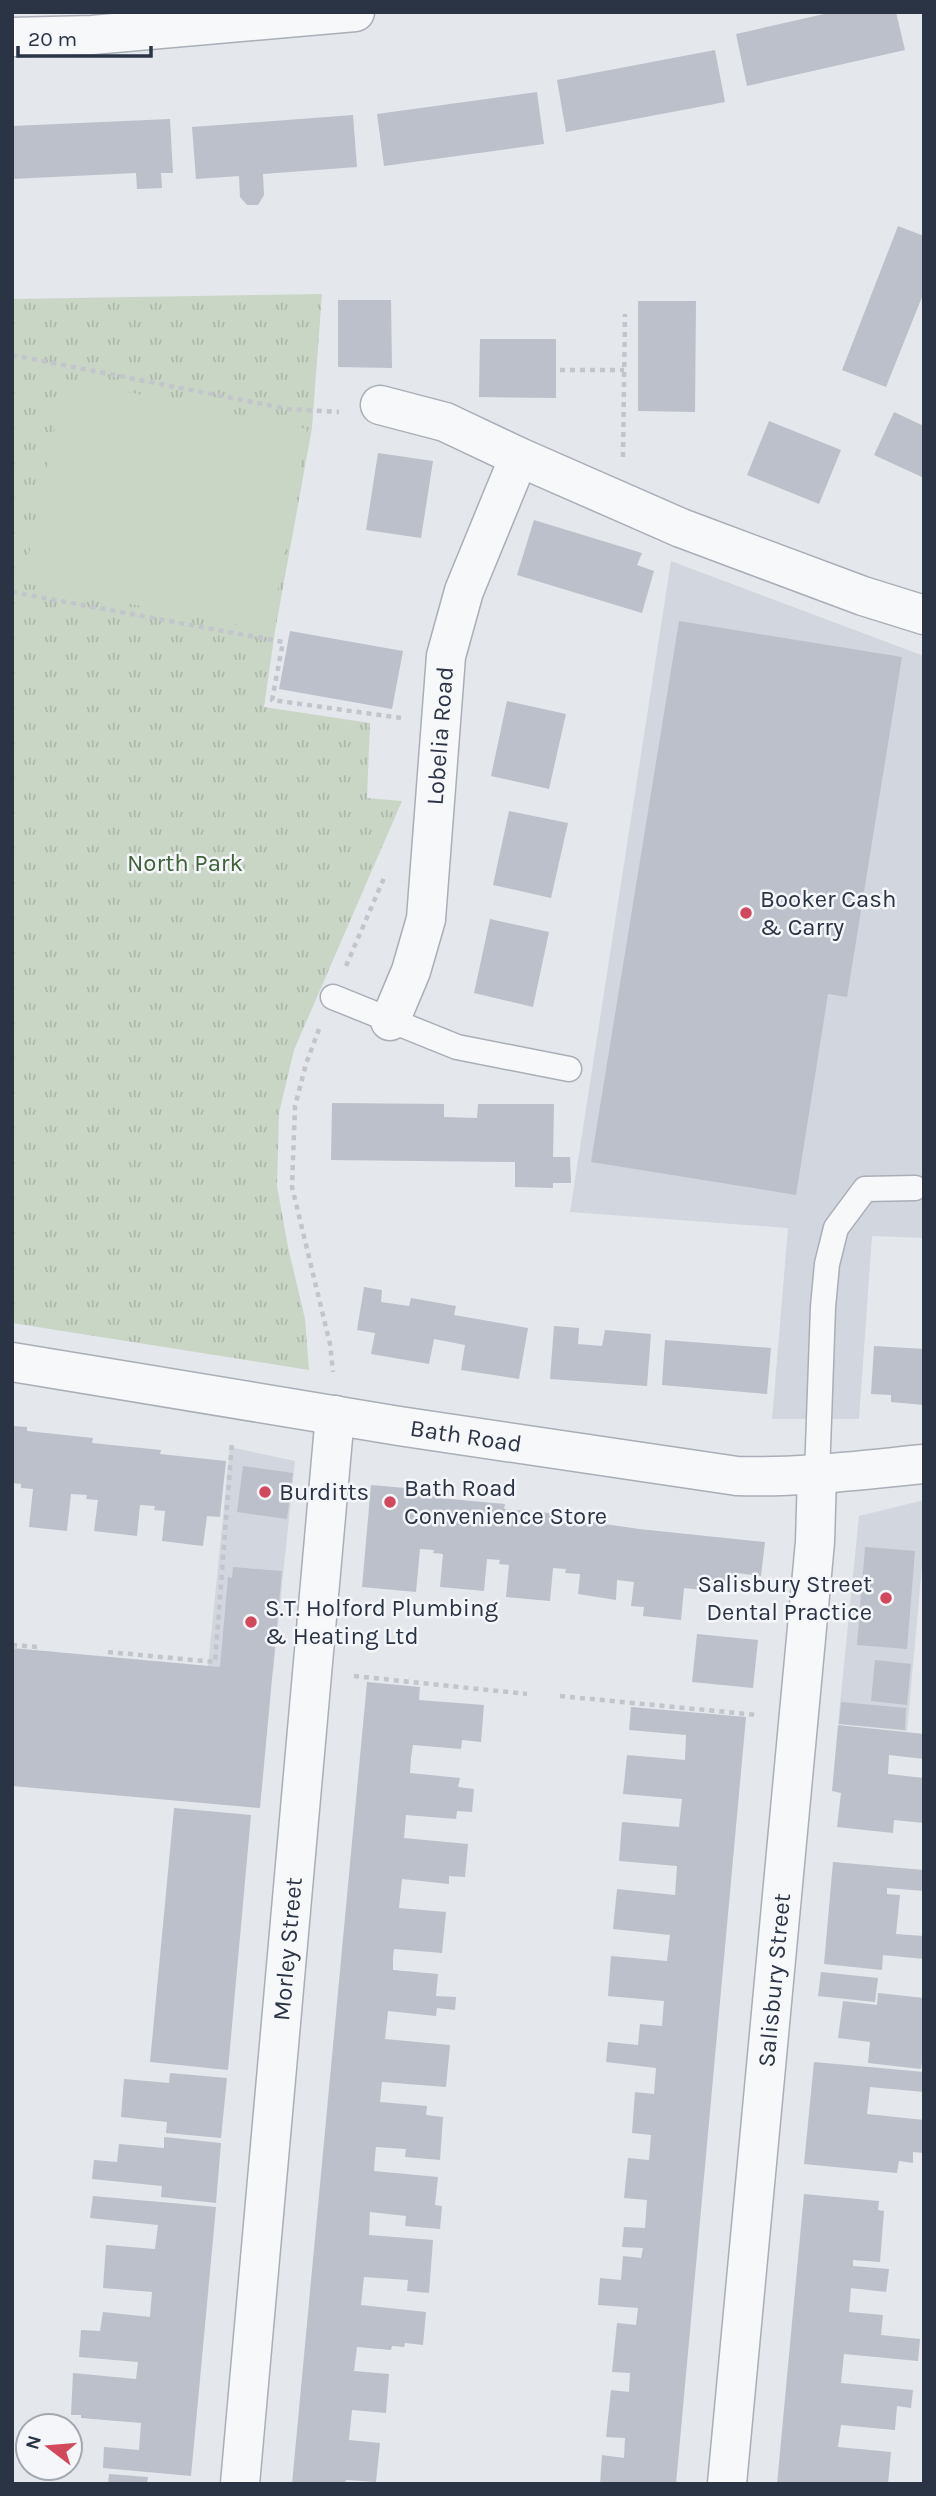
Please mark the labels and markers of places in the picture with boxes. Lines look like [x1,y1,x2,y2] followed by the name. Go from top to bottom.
[760,885,896,941] place label: Booker Cash & Carry
[738,905,754,921] marker: Booker Cash & Carry
[404,1474,607,1530] place label: Bath Road Convenience Store
[279,1478,369,1506] place label: Burditts
[257,1484,273,1500] marker: Burditts
[382,1494,398,1510] marker: Bath Road Convenience Store
[698,1570,872,1626] place label: Salisbury Street Dental Practice
[878,1590,894,1606] marker: Salisbury Street Dental Practice
[265,1594,498,1650] place label: S.T. Holford Plumbing & Heating Ltd
[243,1614,259,1630] marker: S.T. Holford Plumbing & Heating Ltd

